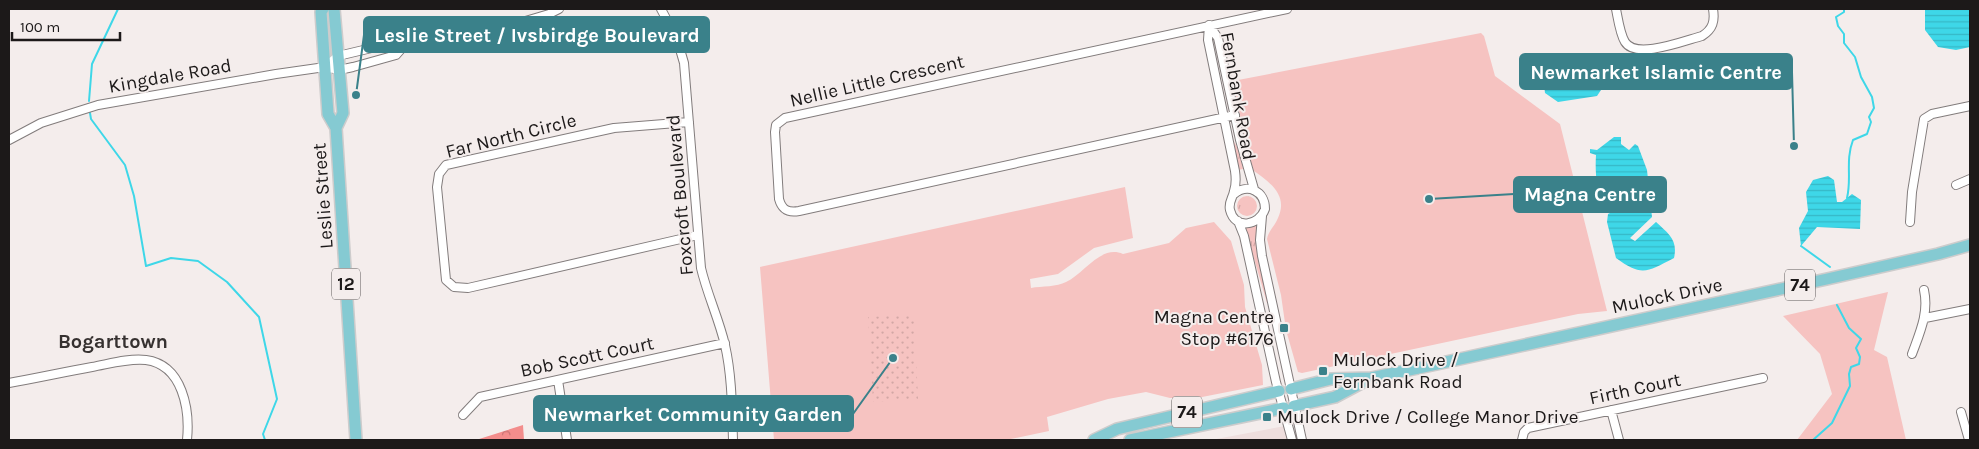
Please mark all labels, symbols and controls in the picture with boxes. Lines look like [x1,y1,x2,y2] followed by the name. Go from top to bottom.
[12,10,120,42] scale bar
[364,17,709,52] callout: Leslie Street / Ivsbirdge Boulevard
[20,18,60,36] text: 100 m
[374,24,700,47] text: Leslie Street / Ivsbirdge Boulevard
[1216,30,1260,162] street label: Fernbank Road
[788,50,966,112] street label: Nellie Little Crescent
[107,54,233,98] street label: Kingdale Road
[1520,54,1792,89] callout: Newmarket Islamic Centre
[1530,61,1782,84] text: Newmarket Islamic Centre
[443,109,579,163] street label: Far North Circle
[662,114,698,276] street label: Foxcroft Boulevard
[308,142,338,250] street label: Leslie Street
[1514,177,1666,212] callout: Magna Centre
[1524,183,1656,206] text: Magna Centre
[332,268,360,300] road number: 12
[1785,270,1815,300] road number: 74
[1610,274,1724,318] street label: Mulock Drive
[1154,306,1274,350] place label: Magna Centre Stop #6176
[1278,322,1290,334] marker: Magna Centre Stop #6176
[58,330,168,353] district label: Bogarttown
[518,332,656,382] street label: Bob Scott Court
[1333,349,1463,393] place label: Mulock Drive / Fernbank Road
[1317,365,1329,377] marker: Mulock Drive / Fernbank Road
[1587,369,1683,409] street label: Firth Court
[534,396,853,431] callout: Newmarket Community Garden
[1172,397,1202,428] road number: 74
[544,403,842,426] text: Newmarket Community Garden
[1277,406,1579,428] place label: Mulock Drive / College Manor Drive
[1261,411,1273,423] marker: Mulock Drive / College Manor Drive

